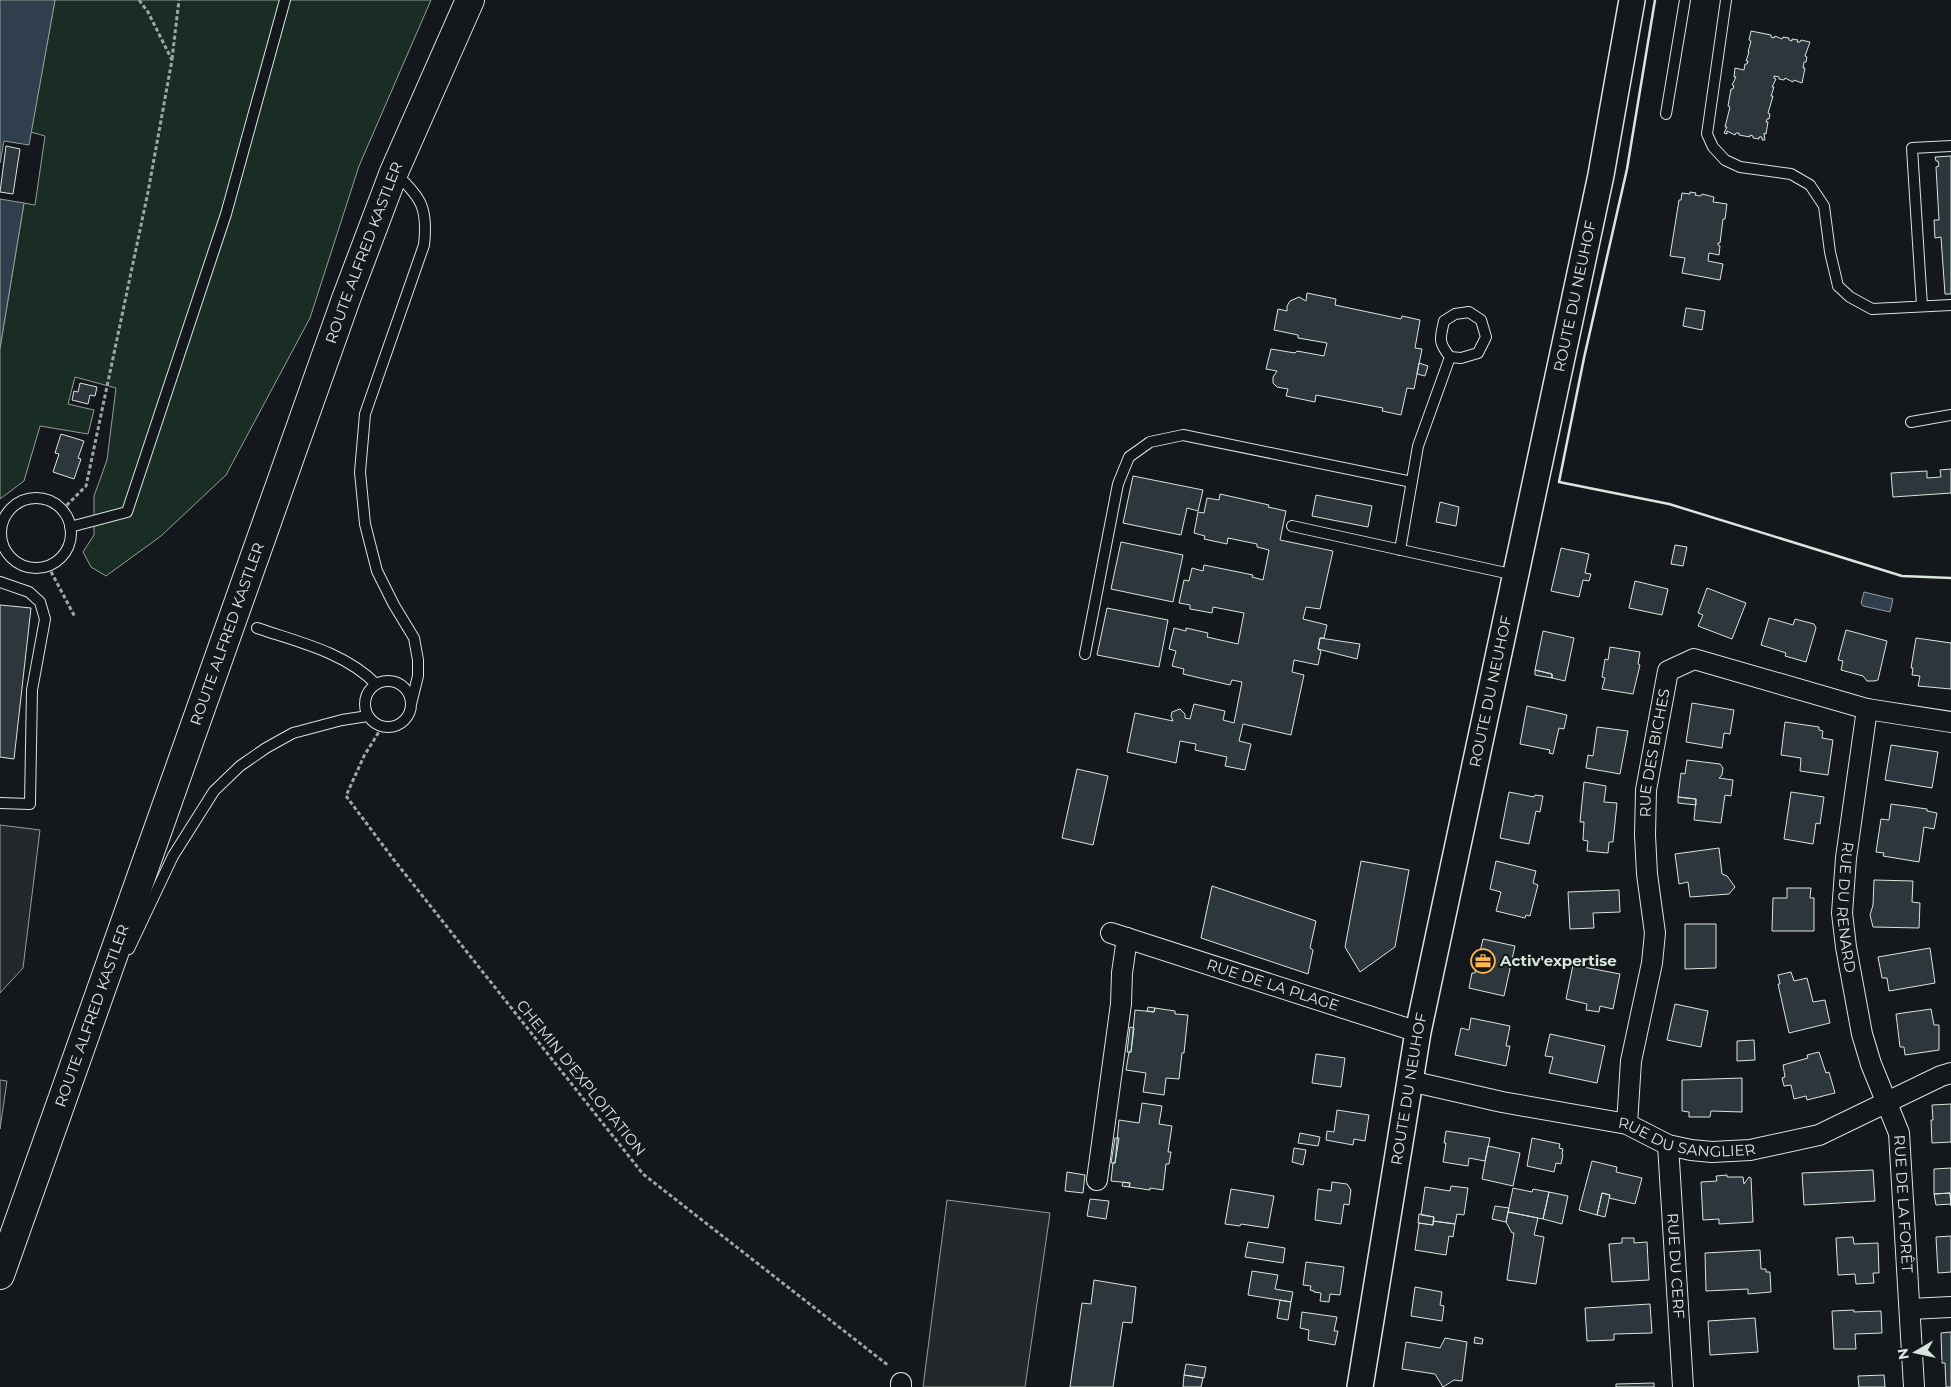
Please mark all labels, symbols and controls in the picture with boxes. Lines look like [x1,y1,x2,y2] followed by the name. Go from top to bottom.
[321,159,406,346] street label: ROUTE ALFRED KASTLER
[1549,219,1600,374] street label: ROUTE DU NEUHOF
[186,540,268,728] street label: ROUTE ALFRED KASTLER
[1465,614,1516,769] street label: ROUTE DU NEUHOF
[1635,687,1674,817] street label: RUE DES BICHES
[1833,840,1861,974] street label: RUE DU RENARD
[50,922,133,1110] street label: ROUTE ALFRED KASTLER
[1470,948,1496,974] office icon: Activ'expertise
[1499,951,1617,970] place label: Activ'expertise
[1204,954,1342,1015] street label: RUE DE LA PLAGE
[513,996,650,1159] street label: CHEMIN D'EXPLOITATION
[1386,1011,1431,1167] street label: ROUTE DU NEUHOF
[1617,1113,1757,1161] street label: RUE DU SANGLIER
[1890,1134,1917,1274] street label: RUE DE LA FORÊT
[1663,1212,1689,1319] street label: RUE DU CERF
[1891,1327,1941,1377] north arrow
[1893,1347,1913,1361] text: N

